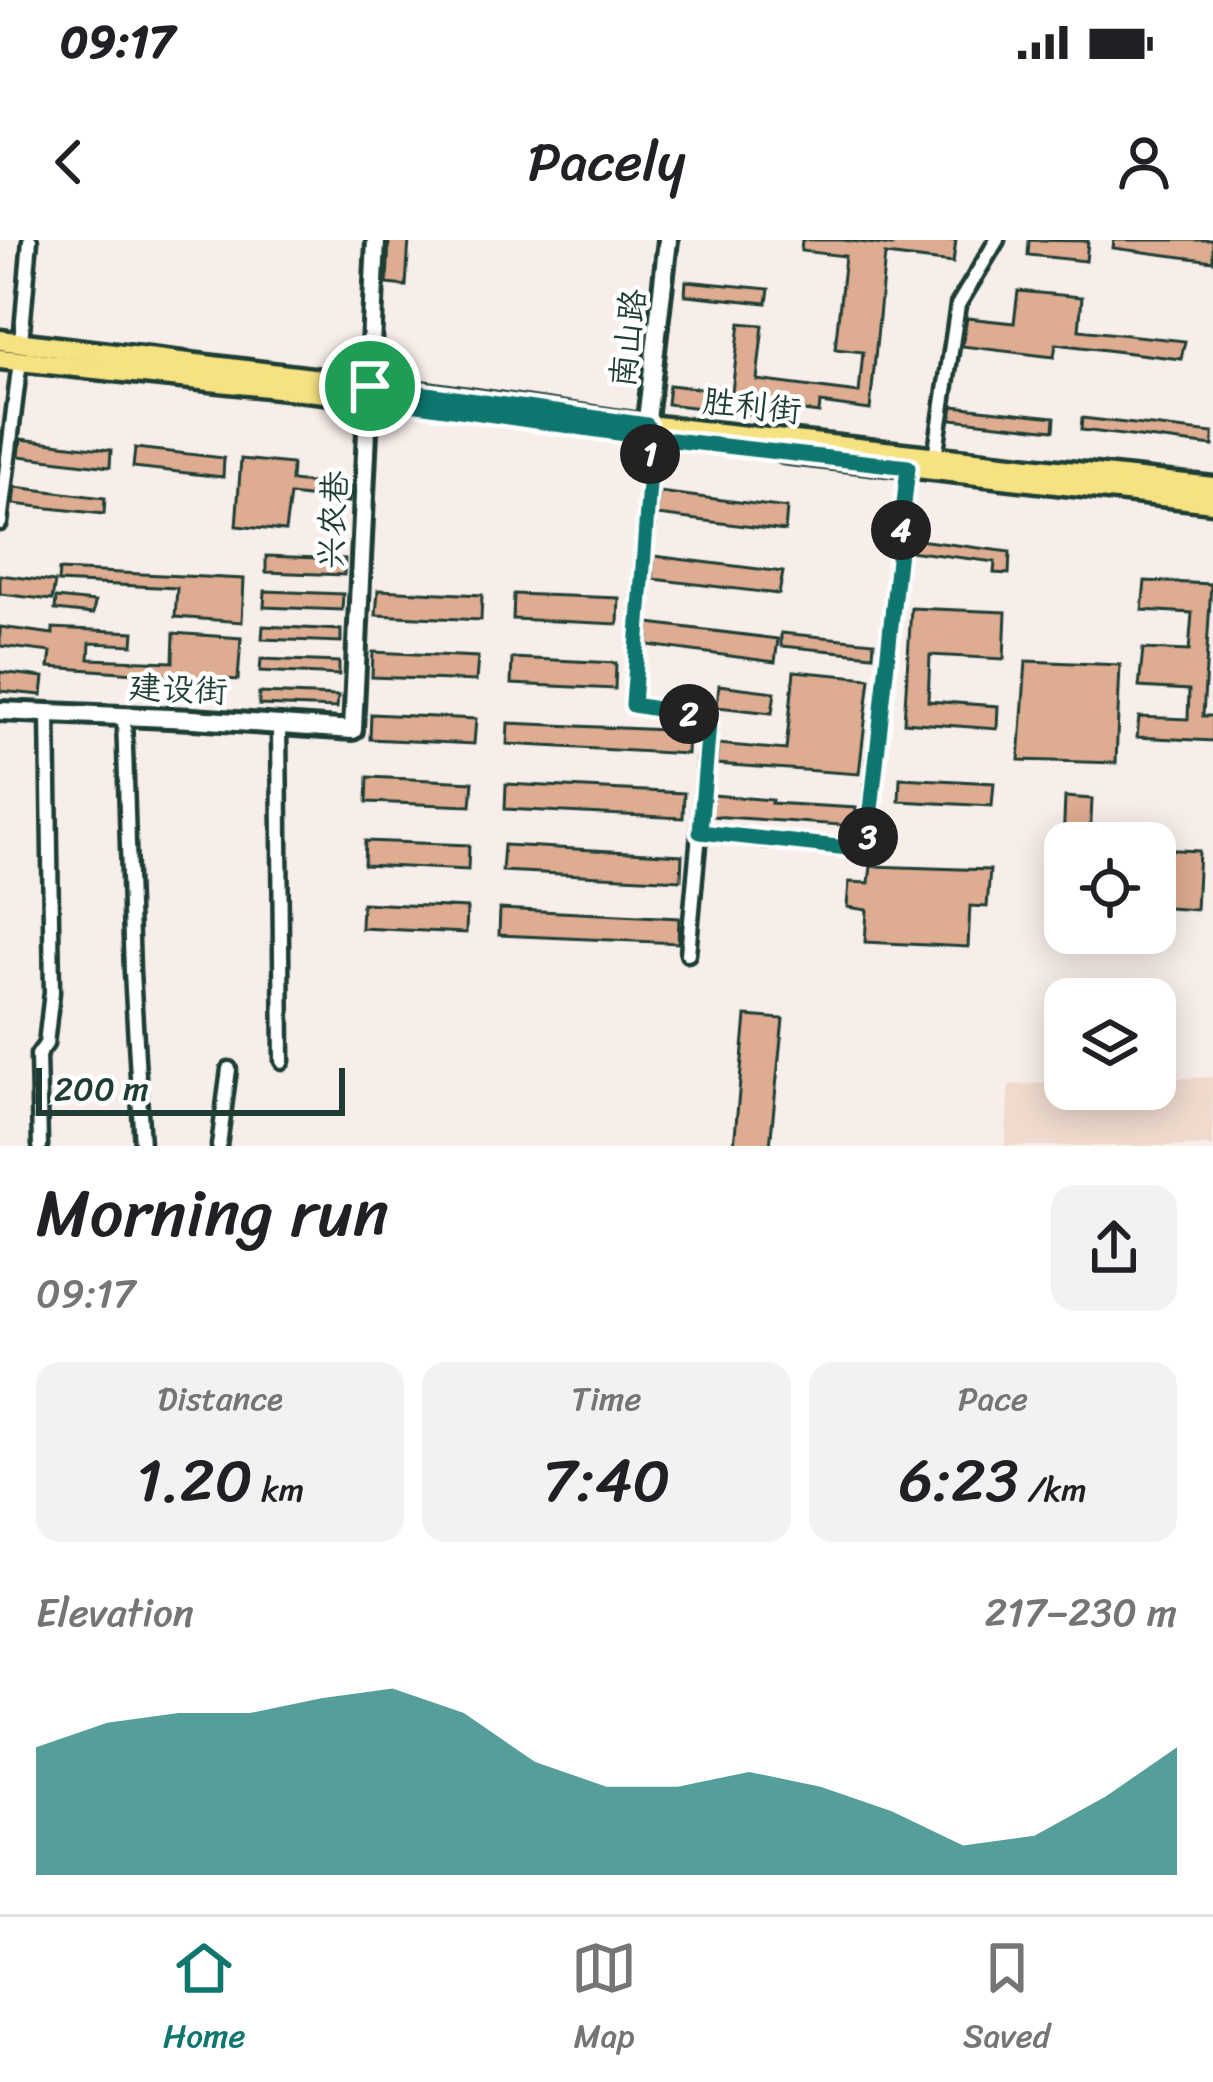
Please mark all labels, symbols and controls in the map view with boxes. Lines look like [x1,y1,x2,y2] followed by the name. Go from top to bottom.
[60,2,175,82] text: 09:17
[528,114,685,210] text: Pacely
[36,129,102,195] icon: back
[1111,129,1177,195] icon: person
[593,285,663,391] street label: 南山路
[319,335,421,437] pin
[337,353,403,419] icon: arrive
[700,372,804,440] street label: 胜利街
[620,424,680,484] pin: 1
[643,425,657,483] text: 1
[301,469,365,571] street label: 兴农巷
[871,500,931,560] pin: 4
[891,501,911,559] text: 4
[127,657,229,721] street label: 建设街
[659,684,719,744] pin: 2
[679,685,699,743] text: 2
[838,807,898,867] pin: 3
[859,808,877,866] text: 3
[1044,822,1176,1110] map controls
[1044,822,1176,954] button: locate
[1044,978,1176,1110] button: layers
[54,1060,149,1118] text: 200 m
[36,1062,345,1115] scale bar
[36,1155,389,1272] text: Morning run
[1051,1185,1177,1311] button: share
[36,1259,135,1328] text: 09:17
[158,1370,283,1428] text: Distance
[572,1370,641,1428] text: Time
[958,1370,1028,1428] text: Pace
[136,1428,253,1534] text: 1.20
[543,1428,670,1534] text: 7:40
[899,1428,1019,1534] text: 6:23
[253,1461,304,1519] text: km
[1019,1461,1087,1519] text: /km
[36,1578,194,1647] text: Elevation
[985,1578,1177,1647] text: 217–230 m
[163,1935,245,2065] tab: Home
[571,1935,637,2065] tab: Map
[963,1935,1050,2065] tab: Saved

